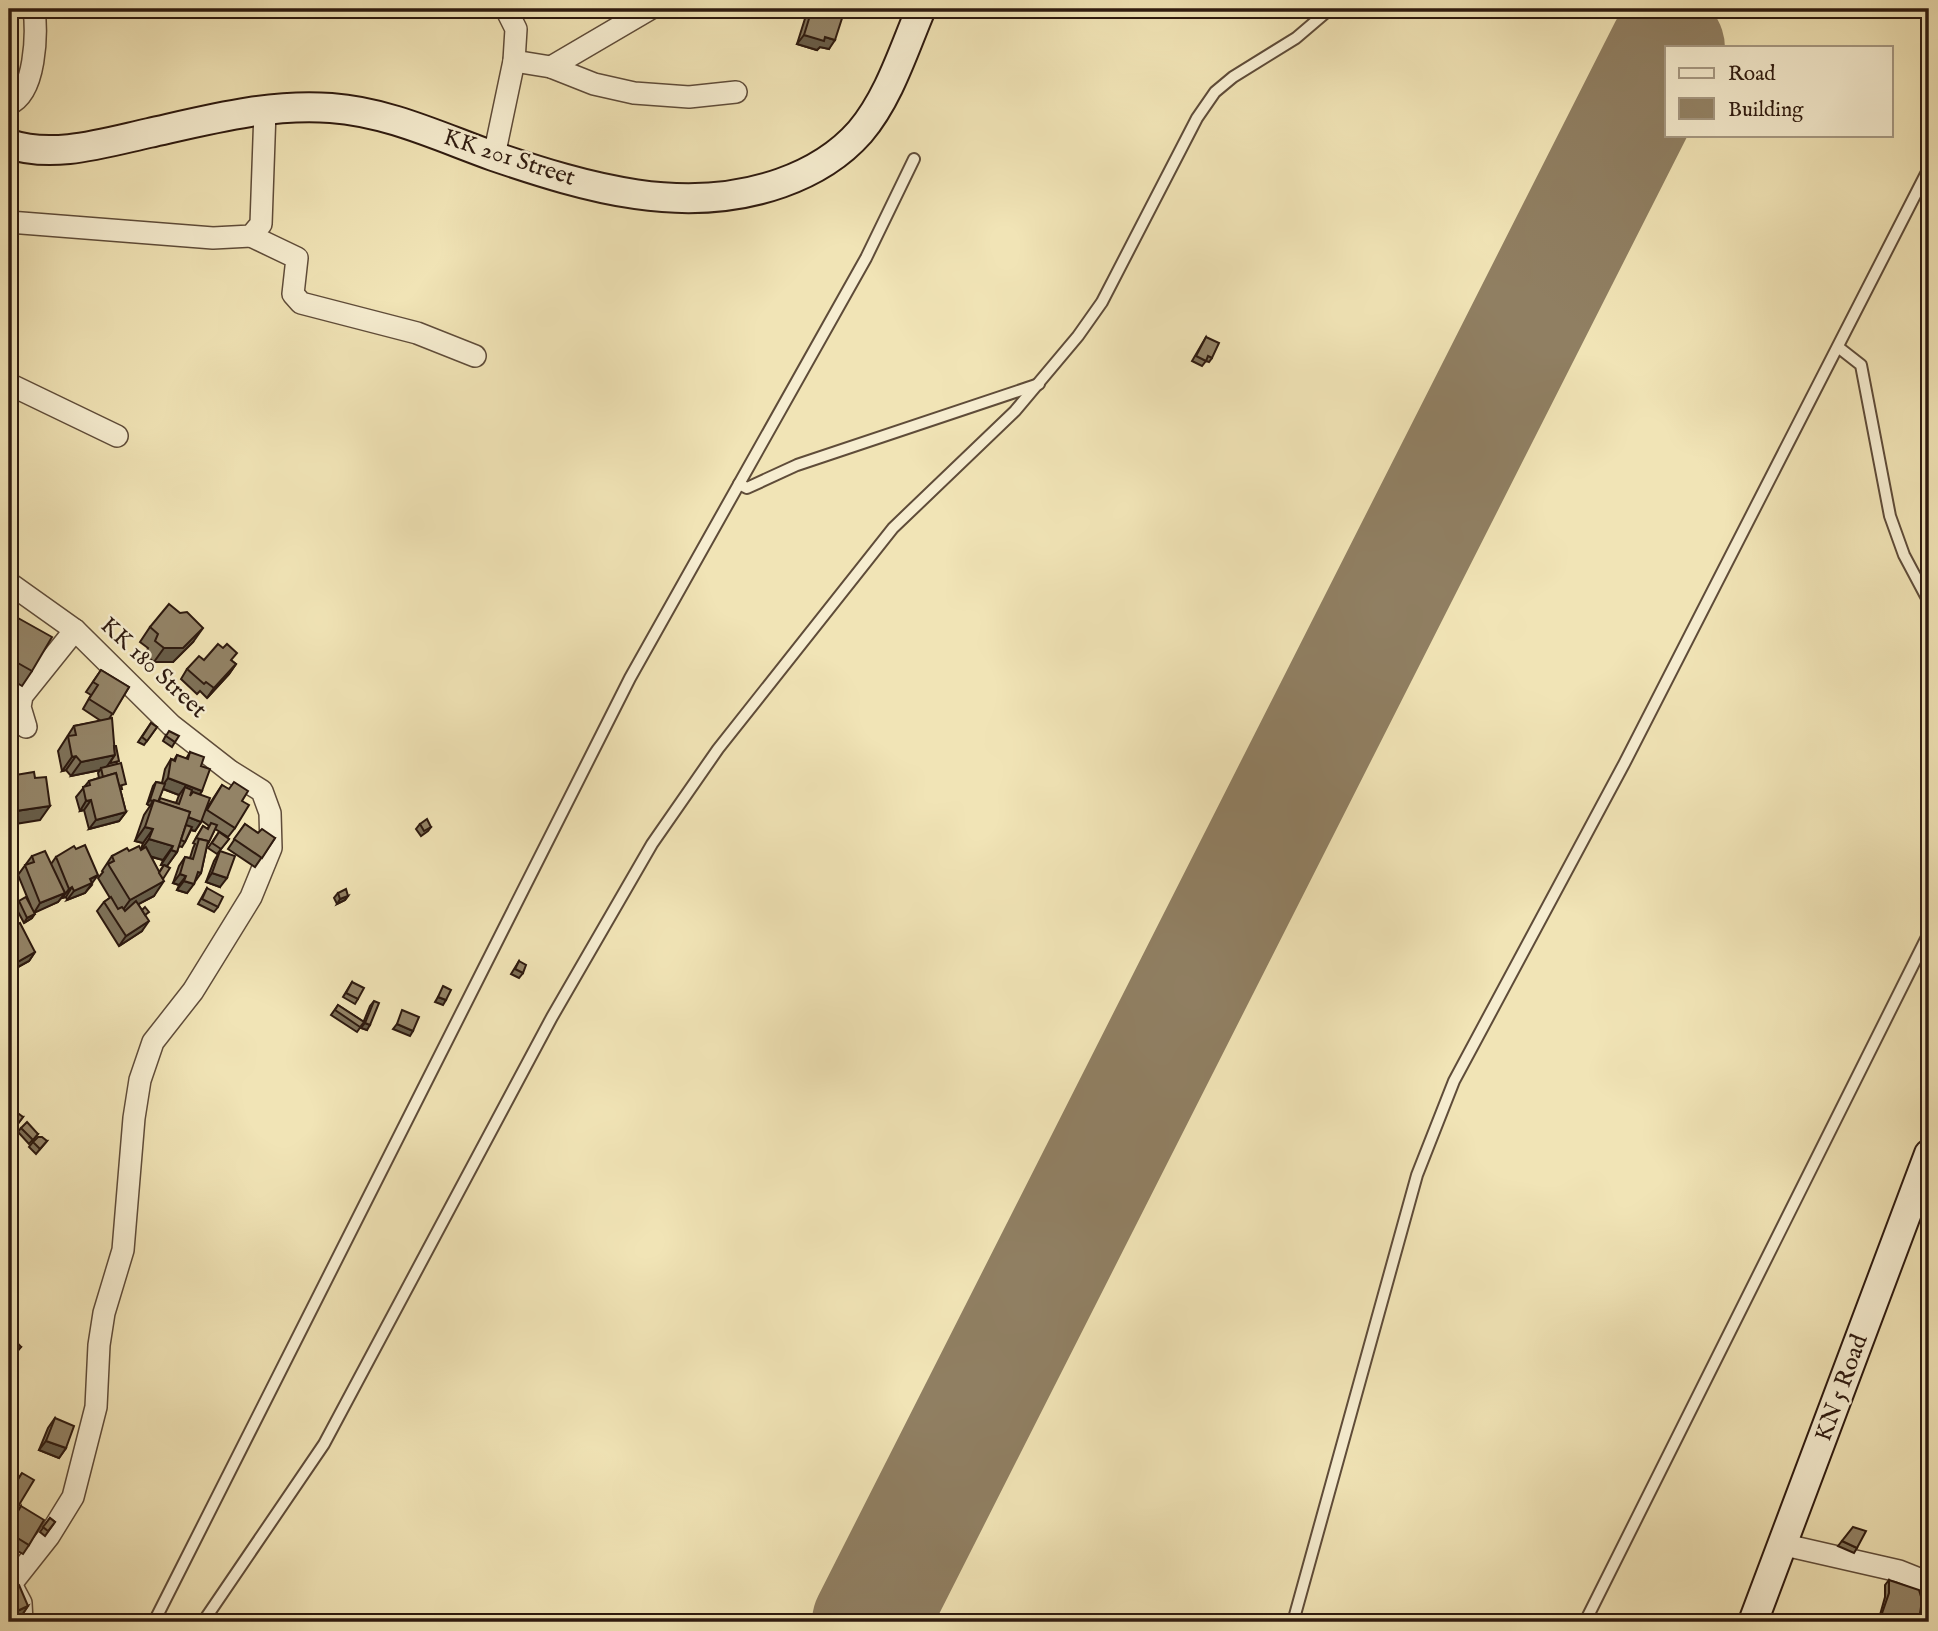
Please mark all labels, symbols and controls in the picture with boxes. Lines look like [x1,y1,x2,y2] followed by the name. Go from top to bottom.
[1665,46,1892,136] legend
[1728,61,1776,88] text: Road
[1728,97,1804,124] text: Building
[439,122,579,194] street label: KK 201 Street
[93,611,213,725] street label: KK 180 Street
[1808,1330,1876,1446] street label: KN 5 Road

